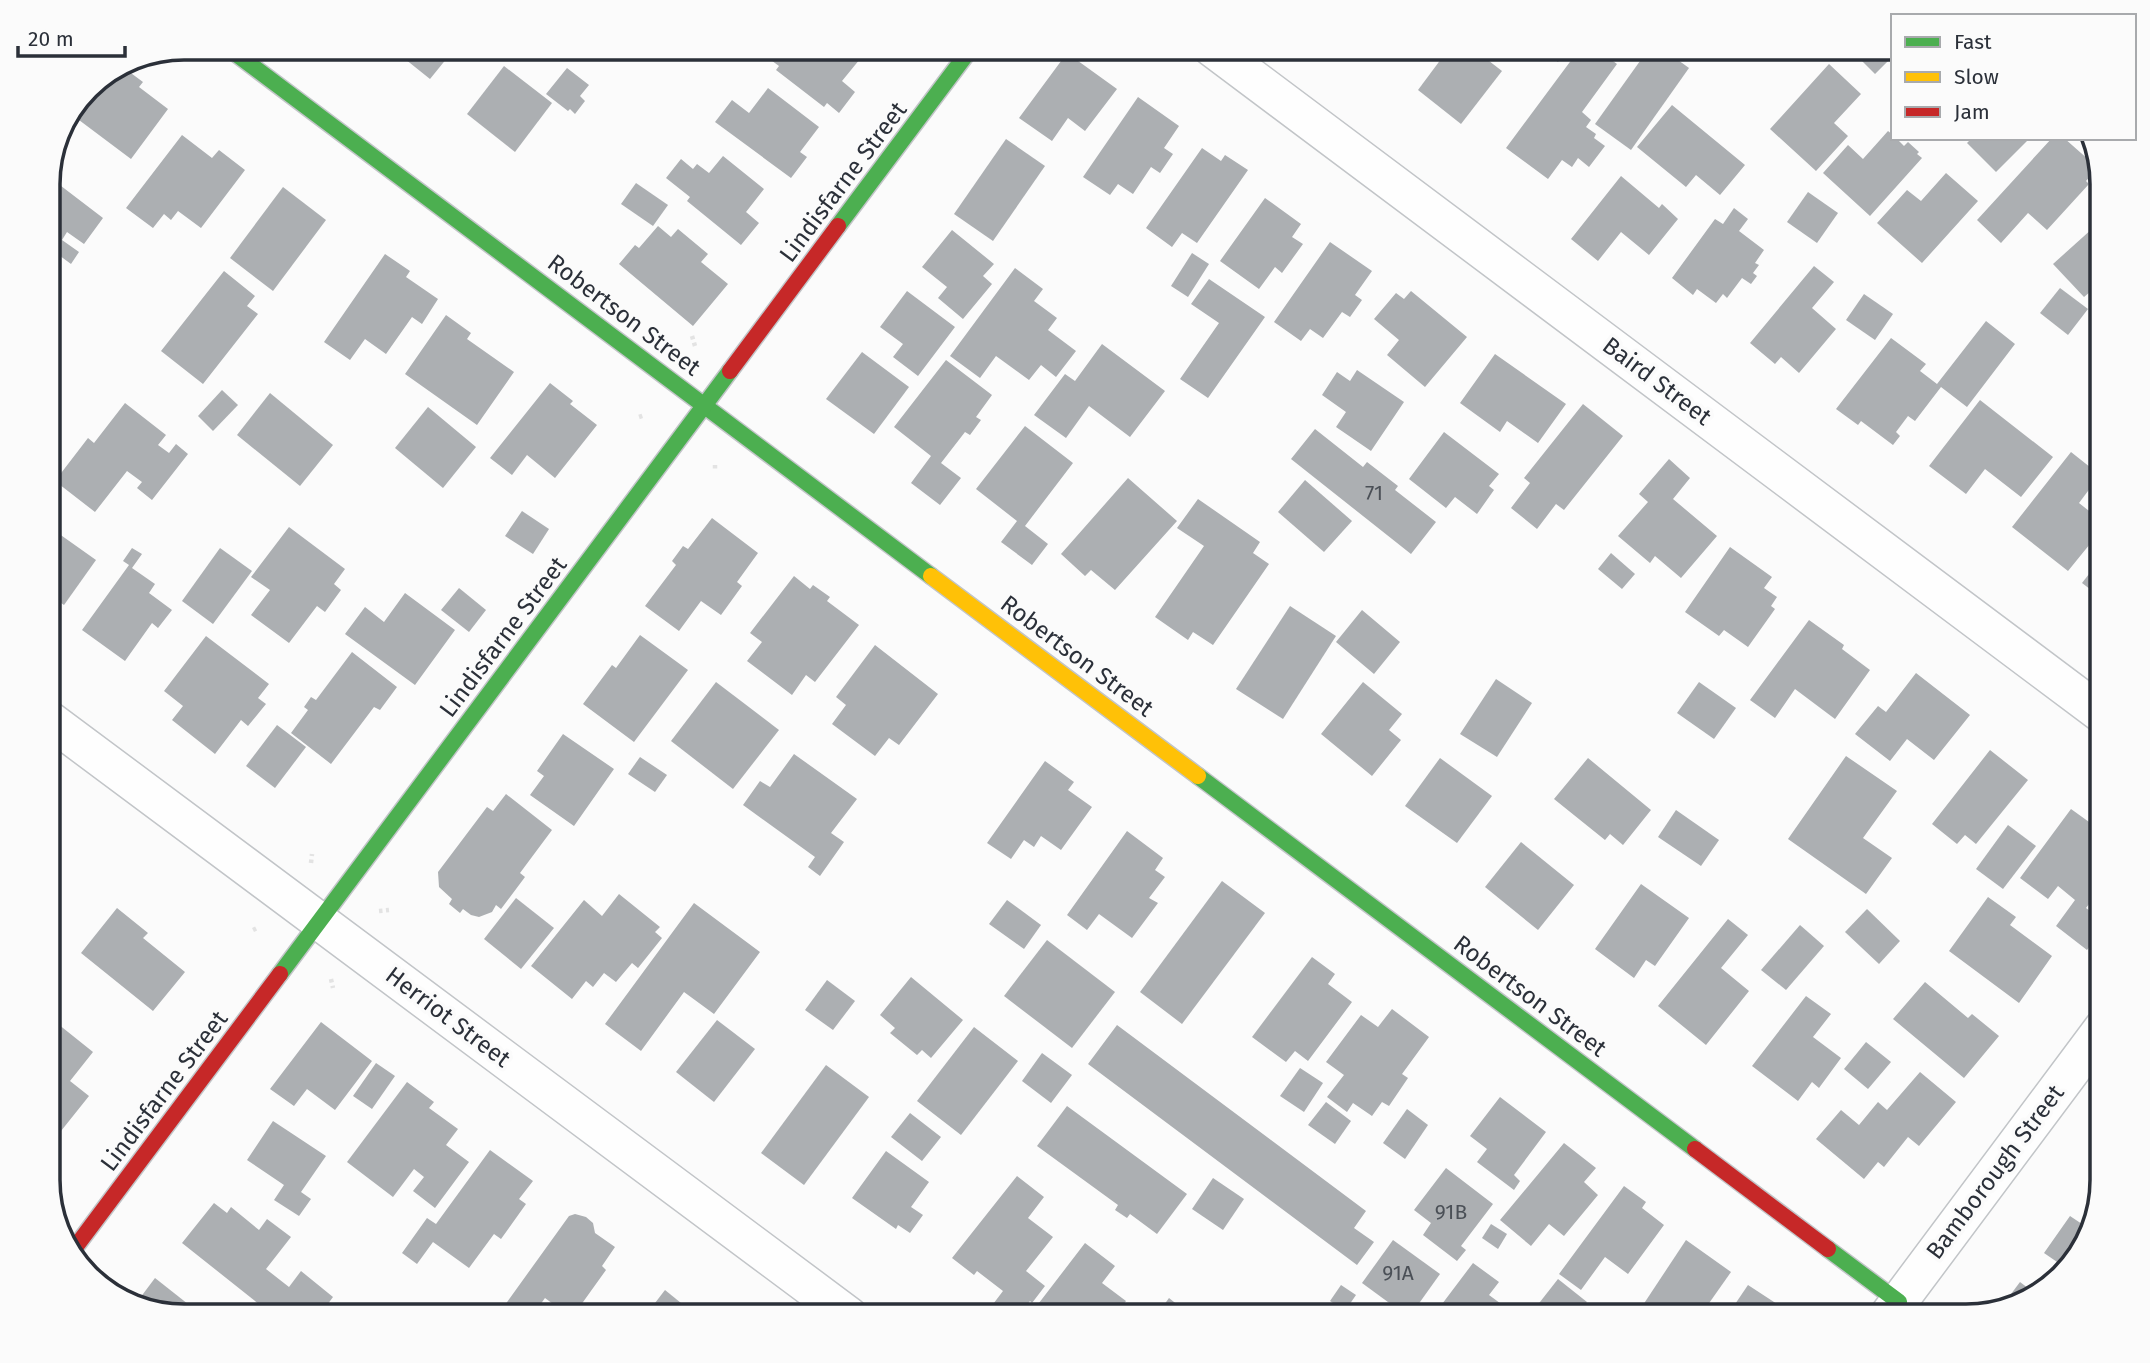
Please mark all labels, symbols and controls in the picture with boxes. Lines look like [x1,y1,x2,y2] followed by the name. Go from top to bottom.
[18,14,124,58] scale bar
[1891,14,2136,140] legend
[28,26,74,52] text: 20 m
[1954,29,1992,55] text: Fast
[1954,64,1999,90] text: Slow
[774,96,913,268] street label: Lindisfarne Street
[1954,99,1990,125] text: Jam
[542,248,706,382] street label: Robertson Street
[1597,331,1717,431] street label: Baird Street
[1365,480,1383,506] house number: 71
[434,551,573,723] street label: Lindisfarne Street
[995,589,1159,723] street label: Robertson Street
[1448,929,1612,1063] street label: Robertson Street
[380,961,516,1073] street label: Herriot Street
[95,1005,234,1177] street label: Lindisfarne Street
[1920,1079,2070,1265] street label: Bamborough Street
[1435,1199,1467,1225] house number: 91B
[1382,1260,1414,1286] house number: 91A

